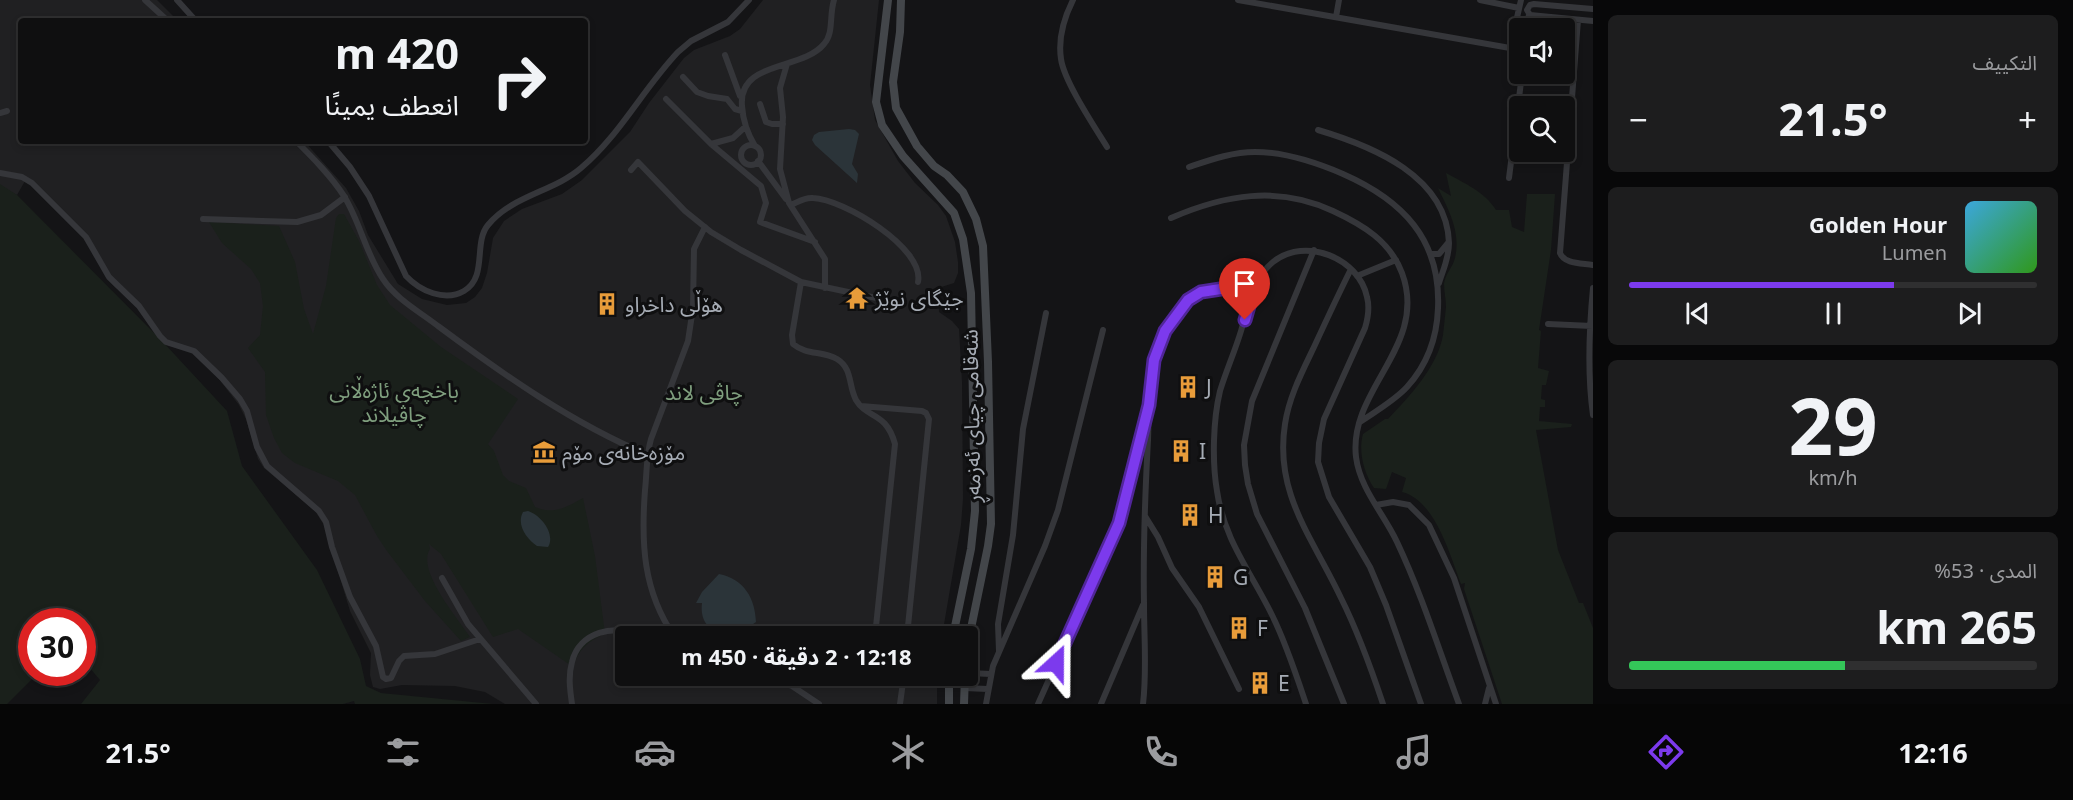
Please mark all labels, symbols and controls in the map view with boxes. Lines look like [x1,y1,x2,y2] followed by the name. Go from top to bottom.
[1509,18,1575,162] map controls
[1509,18,1575,84] button: sound
[335,24,459,81] text: 420 m
[480,42,558,120] icon: right
[1973,49,2037,76] text: التكييف
[325,86,459,123] text: انعطف يمينًا
[1779,88,1887,149] text: 21.5°
[1509,96,1575,162] button: search
[1629,97,1648,142] text: −
[2018,97,2037,142] text: +
[1809,209,1947,239] text: Golden Hour
[1882,239,1947,266] text: Lumen
[1219,258,1270,320] pin
[1228,267,1261,300] icon: arrive
[874,284,964,312] place label: جێگای نوێژ
[844,285,870,311] temple icon: جێگای نوێژ
[625,289,723,318] place label: هۆڵی داخراو
[594,291,620,317] building icon: هۆڵی داخراو
[1681,297,1714,330] icon: previous
[1817,297,1850,330] icon: pause
[1953,297,1986,330] icon: next
[955,329,991,504] street label: شەقامی چیای ئەزمەڕ
[1788,372,1878,478] text: 29
[1204,373,1212,401] place label: J
[1175,374,1201,400] building icon: J
[329,375,459,428] park label: باخچەی ئاژەڵانی چاڤیلاند
[665,378,743,406] park label: چاڤی لاند
[1199,437,1206,465] place label: I
[562,438,685,469] place label: مۆزەخانەی مۆم
[1168,438,1194,464] building icon: I
[531,439,557,465] museum icon: مۆزەخانەی مۆم
[1808,464,1858,491] text: km/h
[1208,501,1224,529] place label: H
[1177,502,1203,528] building icon: H
[1934,557,2037,584] text: المدى · 53%
[1233,563,1248,591] place label: G
[1202,564,1228,590] building icon: G
[1876,596,2037,657] text: 265 km
[18,608,96,686] speed limit sign: 30
[1257,614,1268,642] place label: F
[1226,615,1252,641] building icon: F
[1024,631,1088,695] position arrow
[681,641,912,671] text: 12:18 · 2 دقيقة · 450 m
[1278,669,1290,697] place label: E
[1247,670,1273,696] building icon: E
[382,731,424,773] icon: filters
[634,731,676,773] icon: car
[887,731,929,773] icon: climate
[1140,731,1182,773] icon: phone
[1393,731,1435,773] icon: music
[1645,731,1687,773] icon: directions
[105,734,171,771] text: 21.5°
[1898,734,1968,771] text: 12:16

